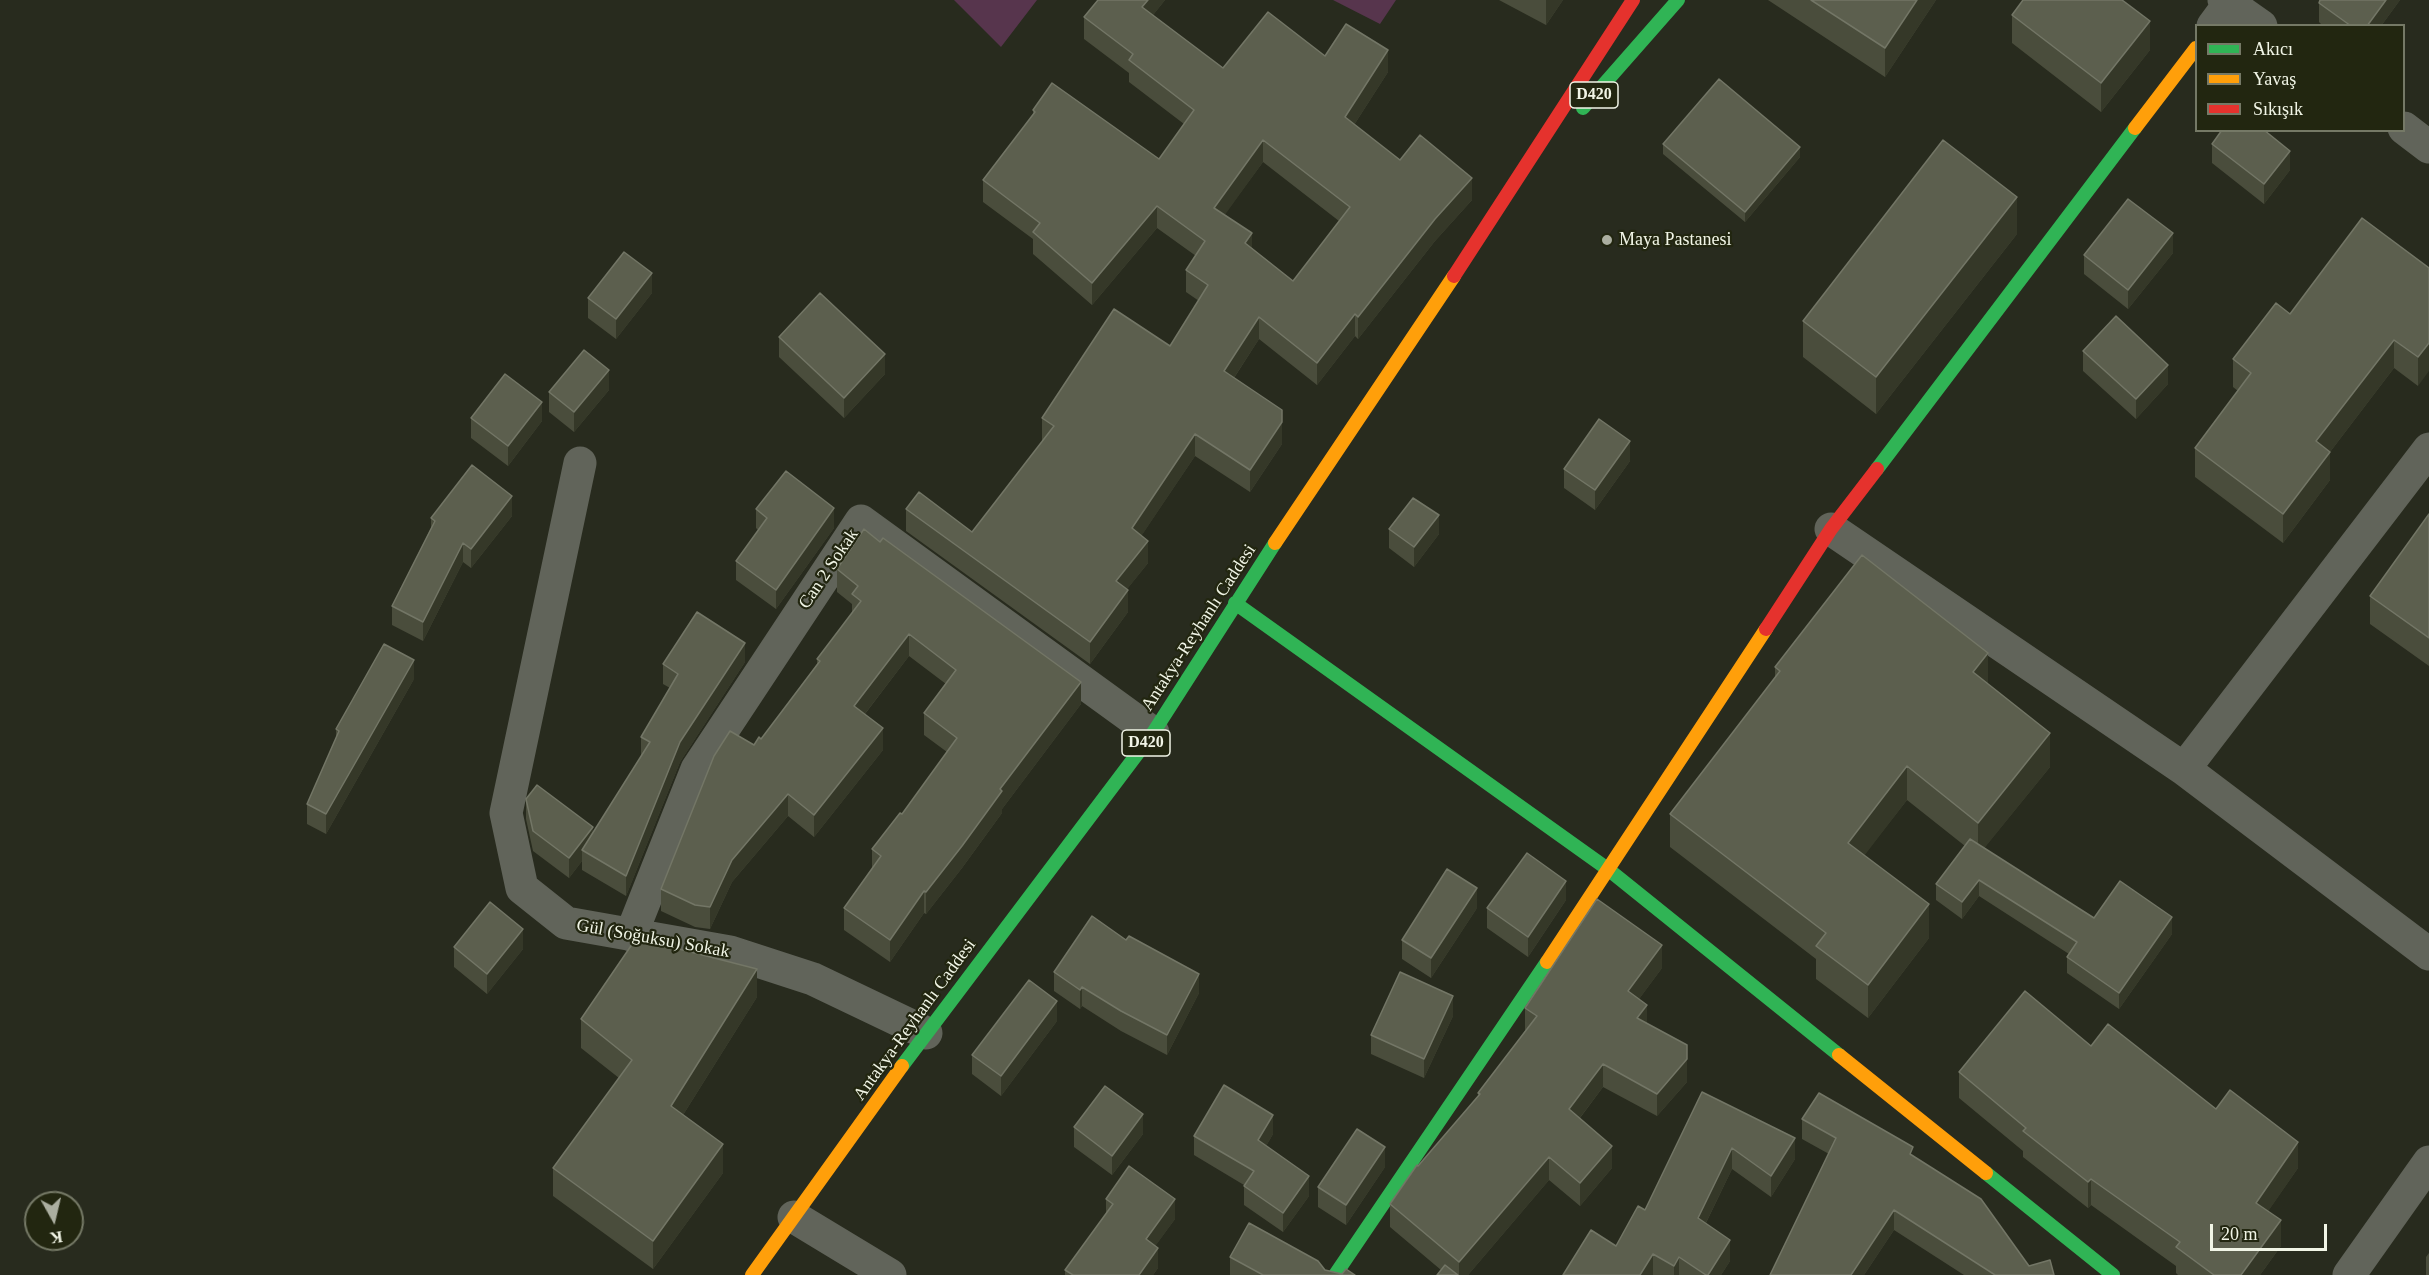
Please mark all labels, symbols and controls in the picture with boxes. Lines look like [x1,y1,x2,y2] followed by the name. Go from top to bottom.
[2195,24,2405,132] legend
[2253,39,2293,59] text: Akıcı
[2253,69,2296,89] text: Yavaş
[1570,82,1618,108] road number: D420
[2253,99,2303,119] text: Sıkışık
[1619,229,1731,251] place label: Maya Pastanesi
[1600,233,1614,247] marker: Maya Pastanesi
[794,525,864,613] street label: Can 2 Sokak
[1137,541,1261,715] street label: Antakya-Reyhanlı Caddesi
[1122,730,1170,756] road number: D420
[575,915,731,963] street label: Gül (Soğuksu) Sokak
[849,935,981,1105] street label: Antakya-Reyhanlı Caddesi
[24,1191,84,1251] north arrow
[2213,1212,2330,1250] scale bar
[2221,1224,2258,1244] text: 20 m
[49,1228,64,1247] text: K

